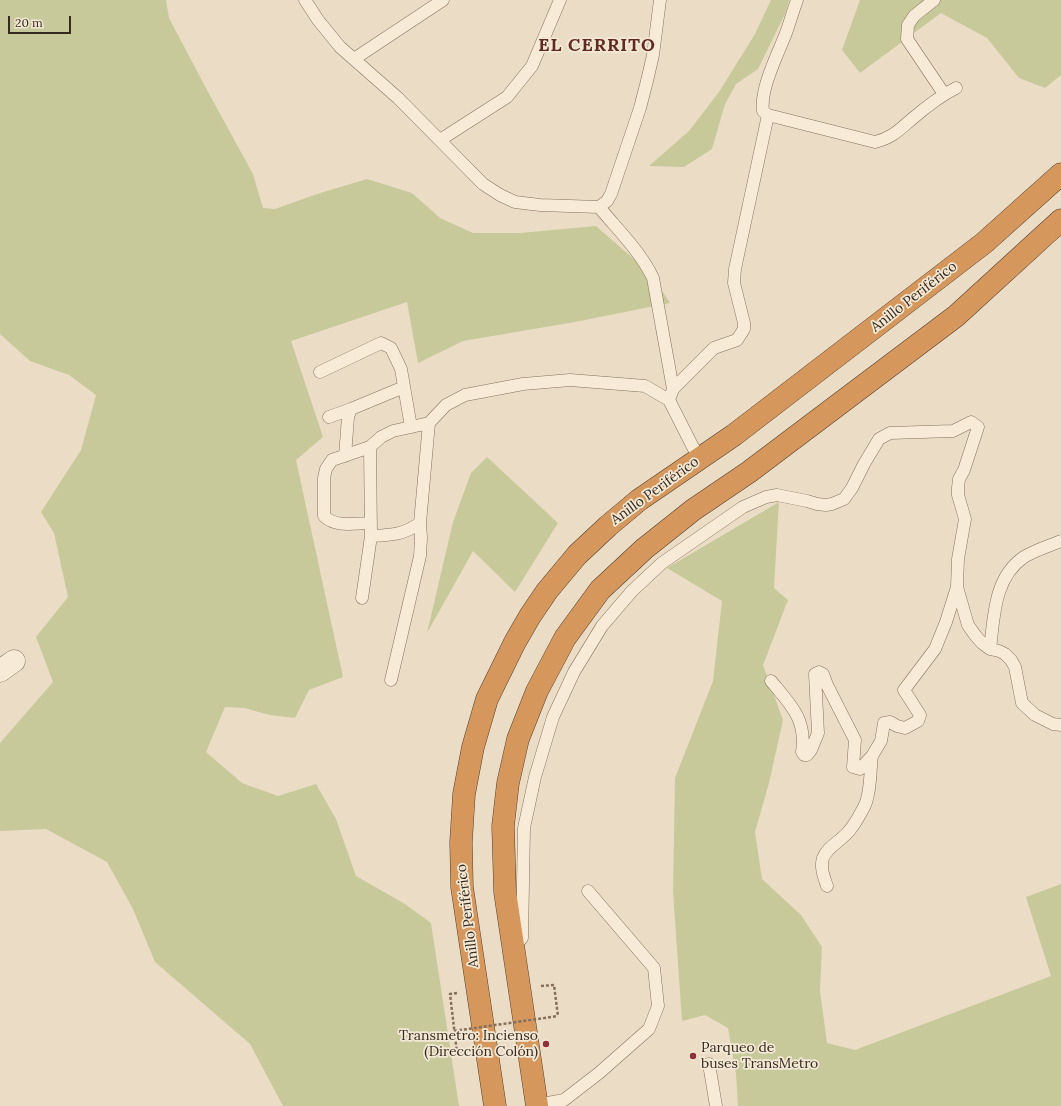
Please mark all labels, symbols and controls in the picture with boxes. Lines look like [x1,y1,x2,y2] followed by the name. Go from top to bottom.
[10,8,73,34] scale bar
[15,15,43,30] text: 20 m
[538,35,656,57] district label: EL CERRITO
[868,258,960,336] street label: Anillo Periférico
[608,454,702,528] street label: Anillo Periférico
[453,863,483,969] street label: Anillo Periférico
[399,1028,538,1060] place label: Transmetro: Incienso (Dirección Colón)
[541,1039,551,1049] marker: Transmetro: Incienso (Dirección Colón)
[701,1040,818,1072] place label: Parqueo de buses TransMetro
[688,1051,698,1061] marker: Parqueo de buses TransMetro

